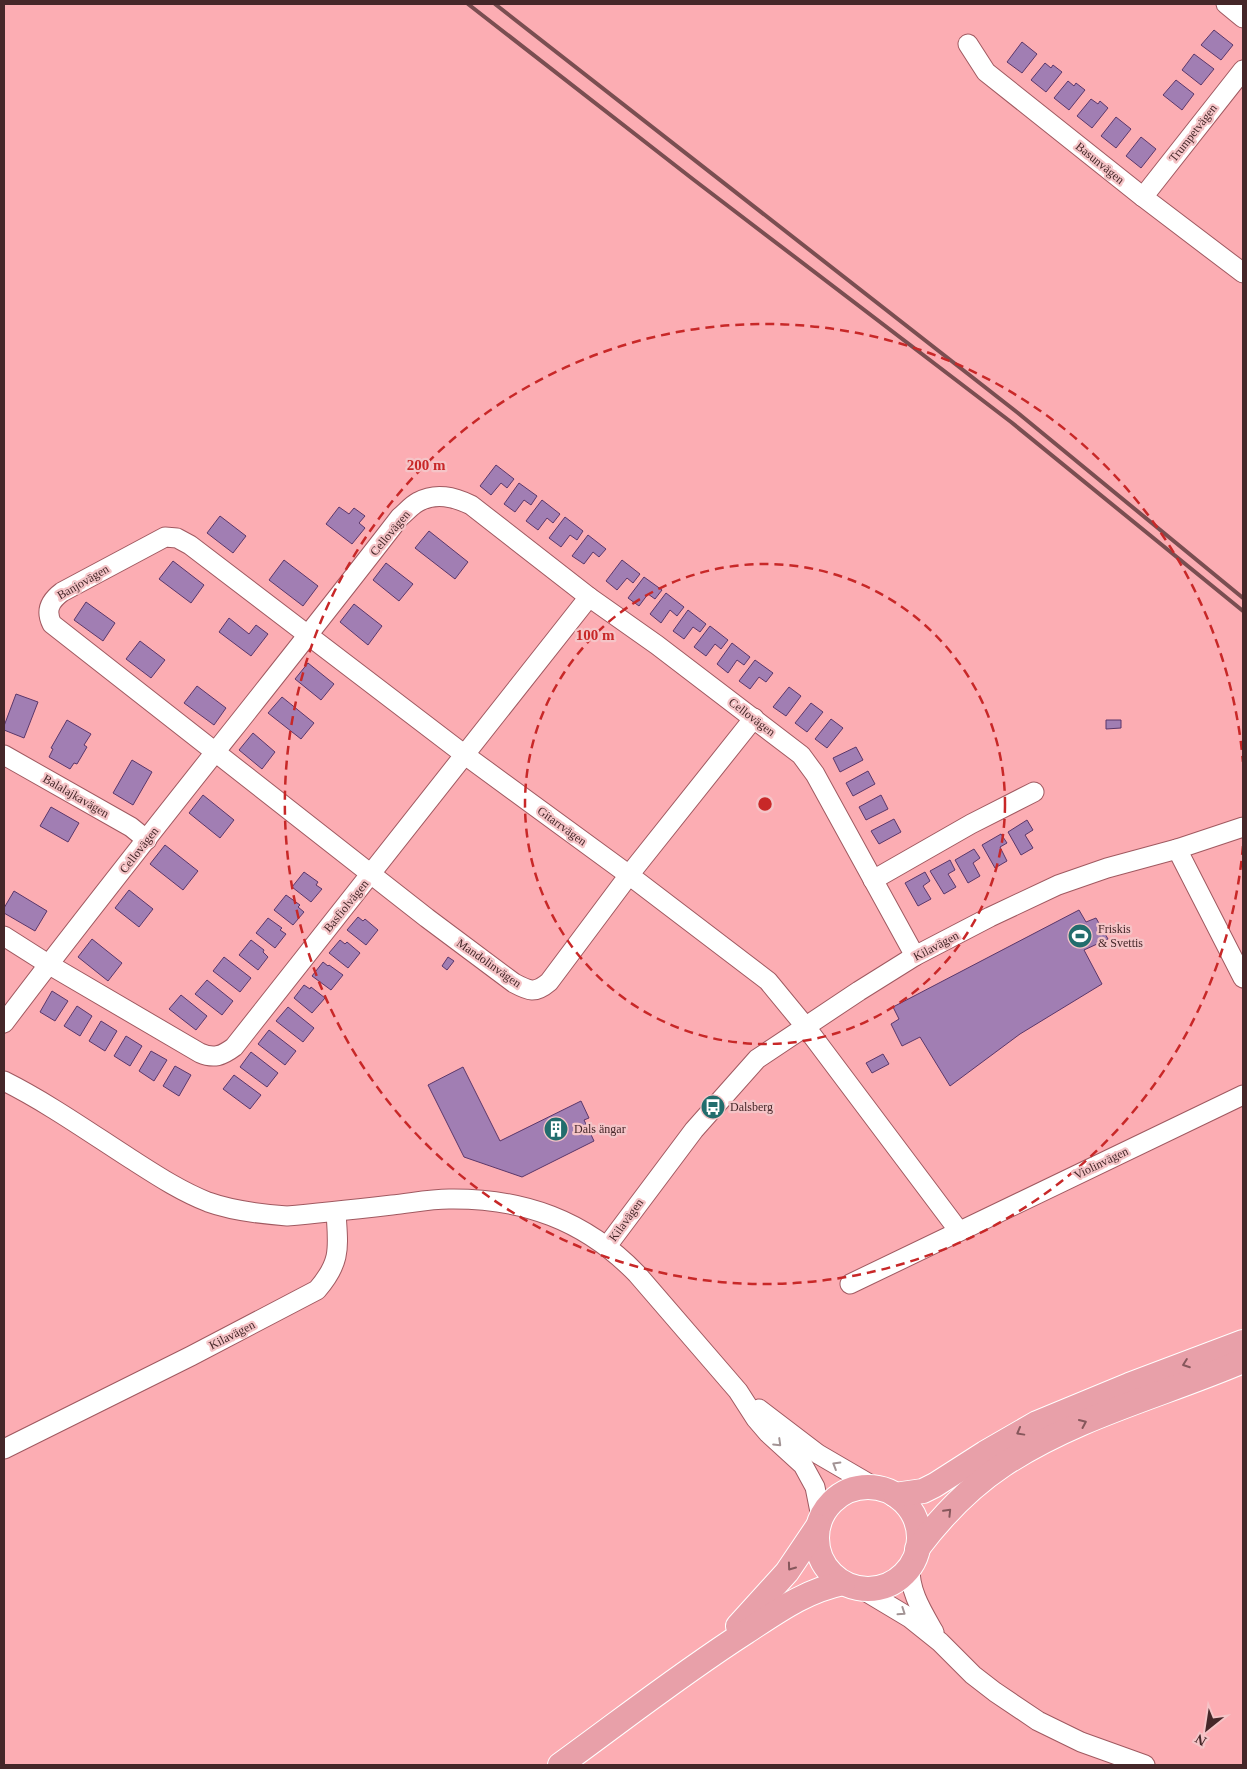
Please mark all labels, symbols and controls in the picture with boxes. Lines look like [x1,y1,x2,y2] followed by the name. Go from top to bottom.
[1166,101,1220,165] street label: Trumpetvägen
[1073,139,1127,187] street label: Basunvägen
[407,457,446,473] text: 200 m
[367,508,413,558] street label: Cellovägen
[55,562,111,602] street label: Banjovägen
[576,627,615,643] text: 100 m
[726,695,778,739] street label: Cellovägen
[40,771,112,821] street label: Balalajkavägen
[756,795,774,813] centre of rings
[535,803,589,849] street label: Gitarrvägen
[117,824,161,876] street label: Cellovägen
[321,877,371,935] street label: Basfiolvägen
[1098,922,1143,950] place label: Friskis & Svettis
[1067,923,1093,949] sports icon: Friskis & Svettis
[911,928,961,964] street label: Kilavägen
[454,936,524,990] street label: Mandolinvägen
[700,1094,726,1120] bus stop icon: Dalsberg
[730,1100,773,1114] place label: Dalsberg
[543,1116,569,1142] building icon: Dals ängar
[574,1122,626,1136] place label: Dals ängar
[1072,1144,1130,1182] street label: Violinvägen
[606,1196,646,1244] street label: Kilavägen
[207,1318,257,1352] street label: Kilavägen
[1183,1358,1191,1368] one-way arrow
[1078,1419,1087,1430] one-way arrow
[1017,1426,1026,1436] one-way arrow
[773,1437,782,1446] one-way arrow
[832,1461,841,1471] one-way arrow
[942,1509,951,1518] one-way arrow
[788,1561,797,1571] one-way arrow
[896,1606,905,1616] one-way arrow
[1182,1704,1232,1754] north arrow
[1193,1731,1209,1749] text: N

